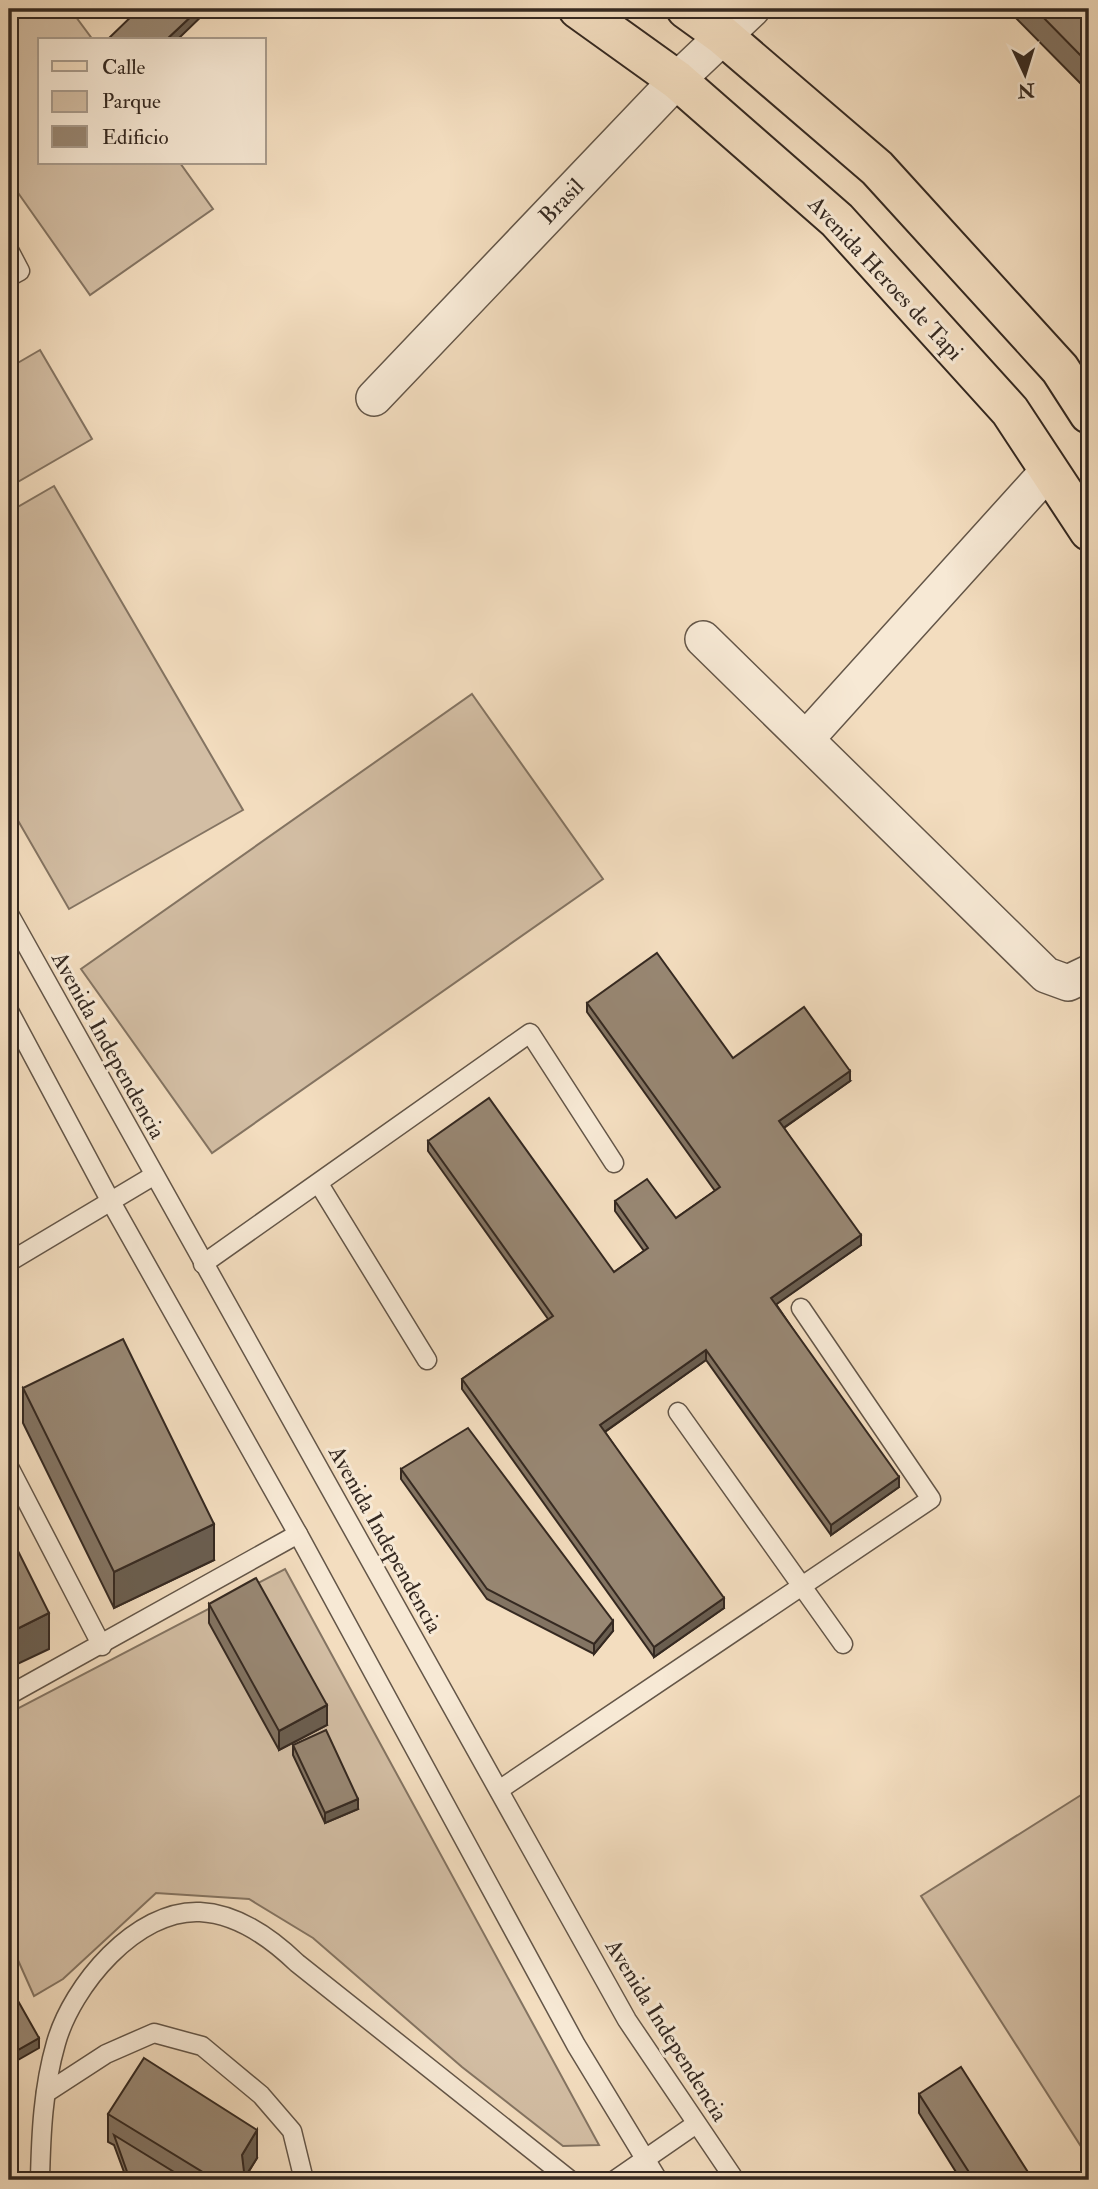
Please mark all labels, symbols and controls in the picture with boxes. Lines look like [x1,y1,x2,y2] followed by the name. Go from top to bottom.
[38,38,266,164] legend
[990,38,1060,108] north arrow
[102,54,146,81] text: Calle
[1016,77,1036,103] text: N
[102,88,161,115] text: Parque
[102,124,169,151] text: Edificio
[533,172,590,230] street label: Brasil
[801,189,969,367] street label: Avenida Heroes de Tapi
[44,946,172,1145] street label: Avenida Independencia
[321,1440,449,1639] street label: Avenida Independencia
[597,1933,735,2128] street label: Avenida Independencia

